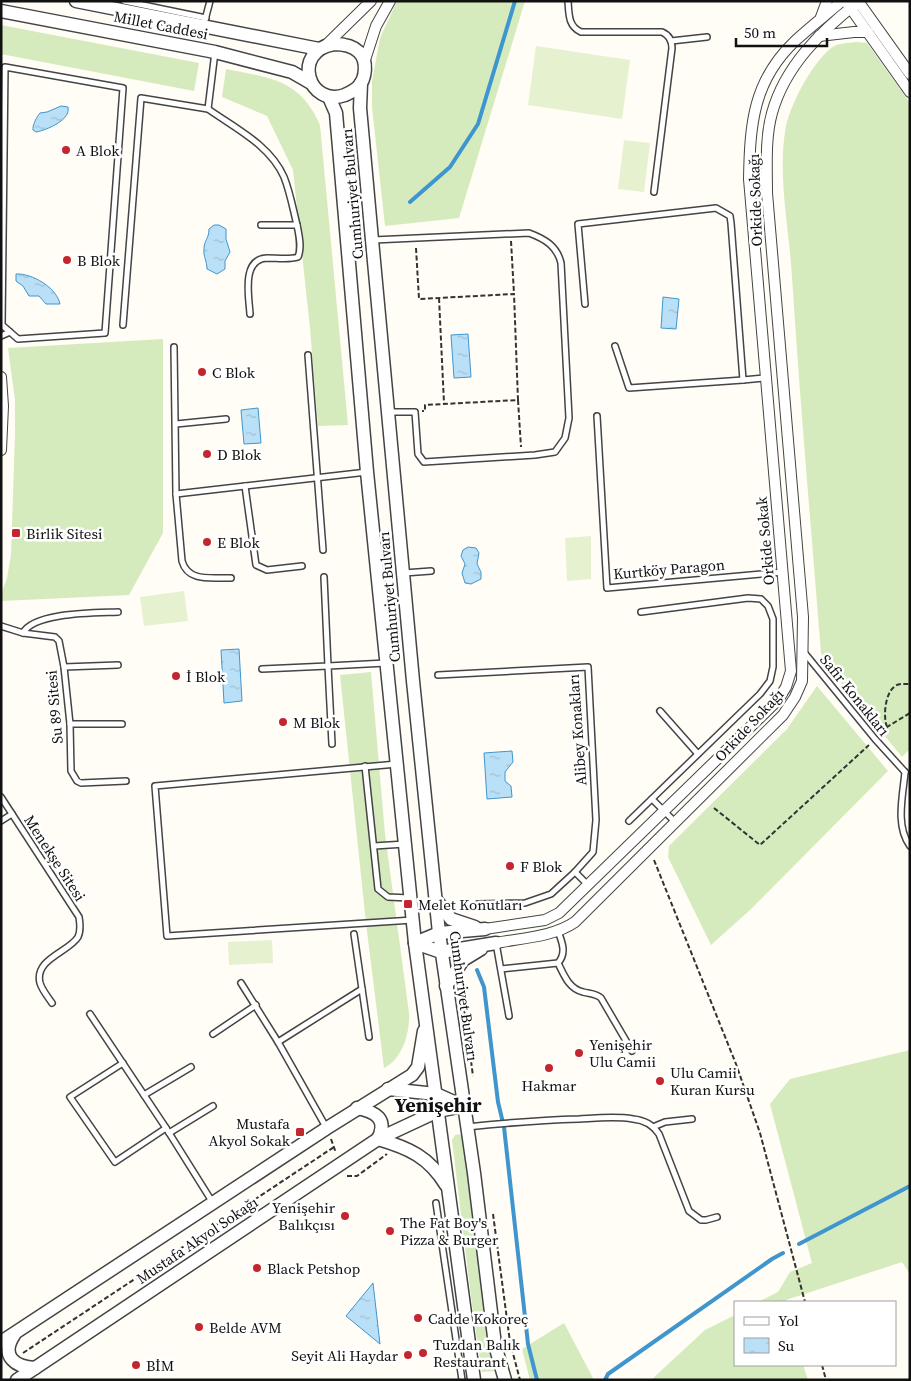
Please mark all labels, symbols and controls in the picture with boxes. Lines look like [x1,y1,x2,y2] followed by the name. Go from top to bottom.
[112,6,210,44] street label: Millet Caddesi
[736,15,827,47] scale bar
[744,22,776,43] text: 50 m
[336,128,368,260] street label: Cumhuriyet Bulvarı
[76,140,120,161] place label: A Blok
[60,144,72,156] marker: A Blok
[743,153,767,247] street label: Orkide Sokağı
[77,250,121,271] place label: B Blok
[61,254,73,266] marker: B Blok
[212,362,256,383] place label: C Blok
[196,366,208,378] marker: C Blok
[217,444,262,465] place label: D Blok
[201,448,213,460] marker: D Blok
[751,495,779,586] street label: Orkide Sokak
[26,523,102,544] place label: Birlik Sitesi
[10,527,22,539] marker: Birlik Sitesi
[373,531,405,663] street label: Cumhuriyet Bulvarı
[217,532,260,553] place label: E Blok
[201,536,213,548] marker: E Blok
[612,554,726,584] street label: Kurtköy Paragon
[815,650,895,740] street label: Safir Konakları
[186,666,226,687] place label: İ Blok
[40,669,68,745] street label: Su 89 Sitesi
[170,670,182,682] marker: İ Blok
[563,674,591,786] street label: Alibey Konakları
[710,684,788,766] street label: Orkide Sokağı
[293,712,341,733] place label: M Blok
[277,716,289,728] marker: M Blok
[19,811,91,905] street label: Menekşe Sitesi
[520,856,563,877] place label: F Blok
[504,860,516,872] marker: F Blok
[418,894,523,915] place label: Melet Konutları
[402,898,414,910] marker: Melet Konutları
[444,930,484,1062] street label: Cumhuriyet Bulvarı
[589,1034,656,1072] place label: Yenişehir Ulu Camii
[573,1047,585,1059] marker: Yenişehir Ulu Camii
[543,1062,555,1074] marker: Hakmar
[670,1062,755,1100] place label: Ulu Camii Kuran Kursu
[522,1075,577,1096] place label: Hakmar
[654,1075,666,1087] marker: Ulu Camii Kuran Kursu
[394,1091,482,1119] district label: Yenişehir
[209,1113,291,1151] place label: Mustafa Akyol Sokak
[294,1126,306,1138] marker: Mustafa Akyol Sokak
[132,1191,262,1289] street label: Mustafa Akyol Sokağı
[272,1197,336,1235] place label: Yenişehir Balıkçısı
[339,1210,351,1222] marker: Yenişehir Balıkçısı
[400,1212,499,1250] place label: The Fat Boy's Pizza & Burger
[384,1225,396,1237] marker: The Fat Boy's Pizza & Burger
[267,1258,361,1279] place label: Black Petshop
[251,1262,263,1274] marker: Black Petshop
[734,1301,896,1366] legend
[428,1308,528,1329] place label: Cadde Kokoreç
[778,1310,799,1331] text: Yol
[412,1312,424,1324] marker: Cadde Kokoreç
[209,1317,282,1338] place label: Belde AVM
[193,1321,205,1333] marker: Belde AVM
[433,1334,521,1372] place label: Tuzdan Balık Restaurant
[778,1335,795,1356] text: Su
[291,1345,399,1366] place label: Seyit Ali Haydar
[417,1347,429,1359] marker: Tuzdan Balık Restaurant
[402,1349,414,1361] marker: Seyit Ali Haydar
[146,1355,174,1376] place label: BİM
[130,1359,142,1371] marker: BİM

